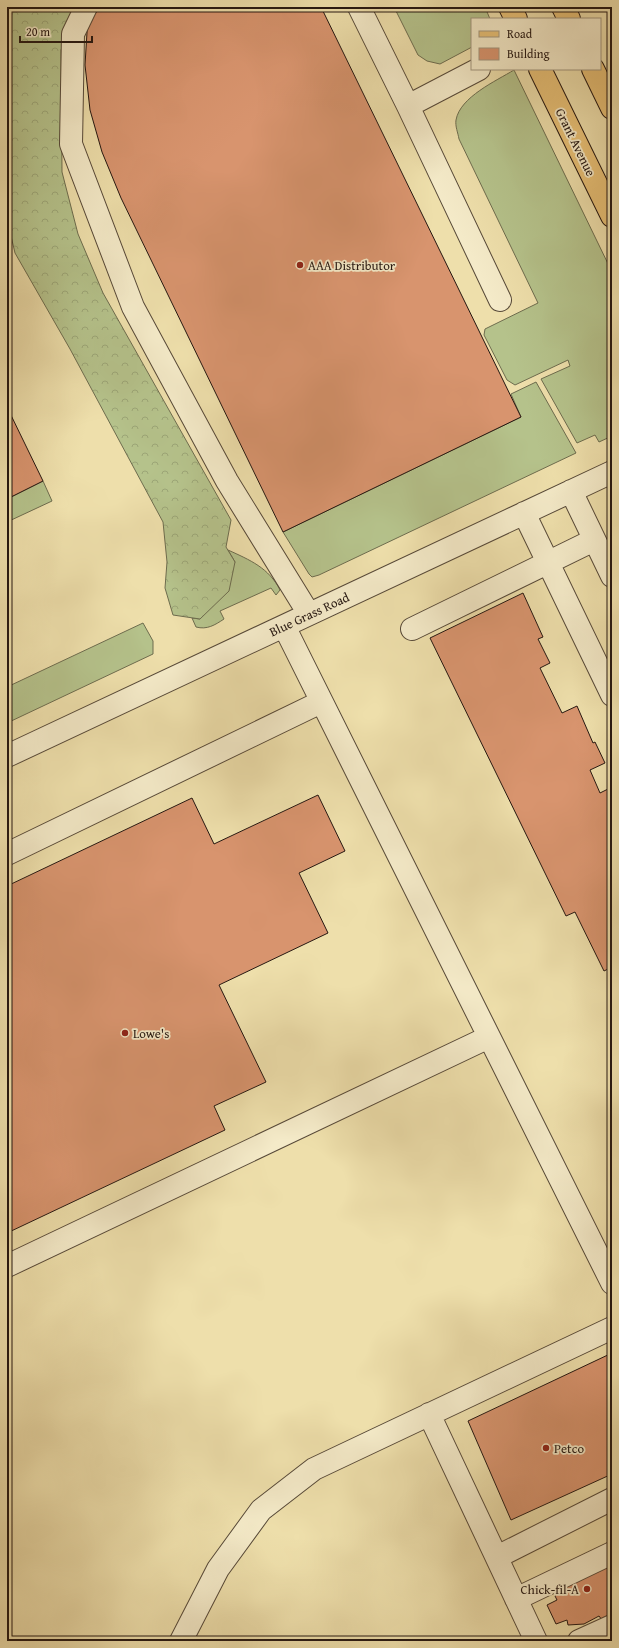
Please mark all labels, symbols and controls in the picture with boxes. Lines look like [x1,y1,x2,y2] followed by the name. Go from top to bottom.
[20,18,92,44] scale bar
[471,18,601,70] legend
[26,23,50,40] text: 20 m
[507,25,533,42] text: Road
[507,45,550,62] text: Building
[551,105,600,180] street label: Grant Avenue
[308,256,396,275] place label: AAA Distributor
[295,260,305,270] marker: AAA Distributor
[266,588,352,641] street label: Blue Grass Road
[133,1024,169,1043] place label: Lowe's
[120,1028,130,1038] marker: Lowe's
[554,1439,584,1458] place label: Petco
[541,1443,551,1453] marker: Petco
[521,1580,579,1599] place label: Chick-fil-A
[582,1584,592,1594] marker: Chick-fil-A

